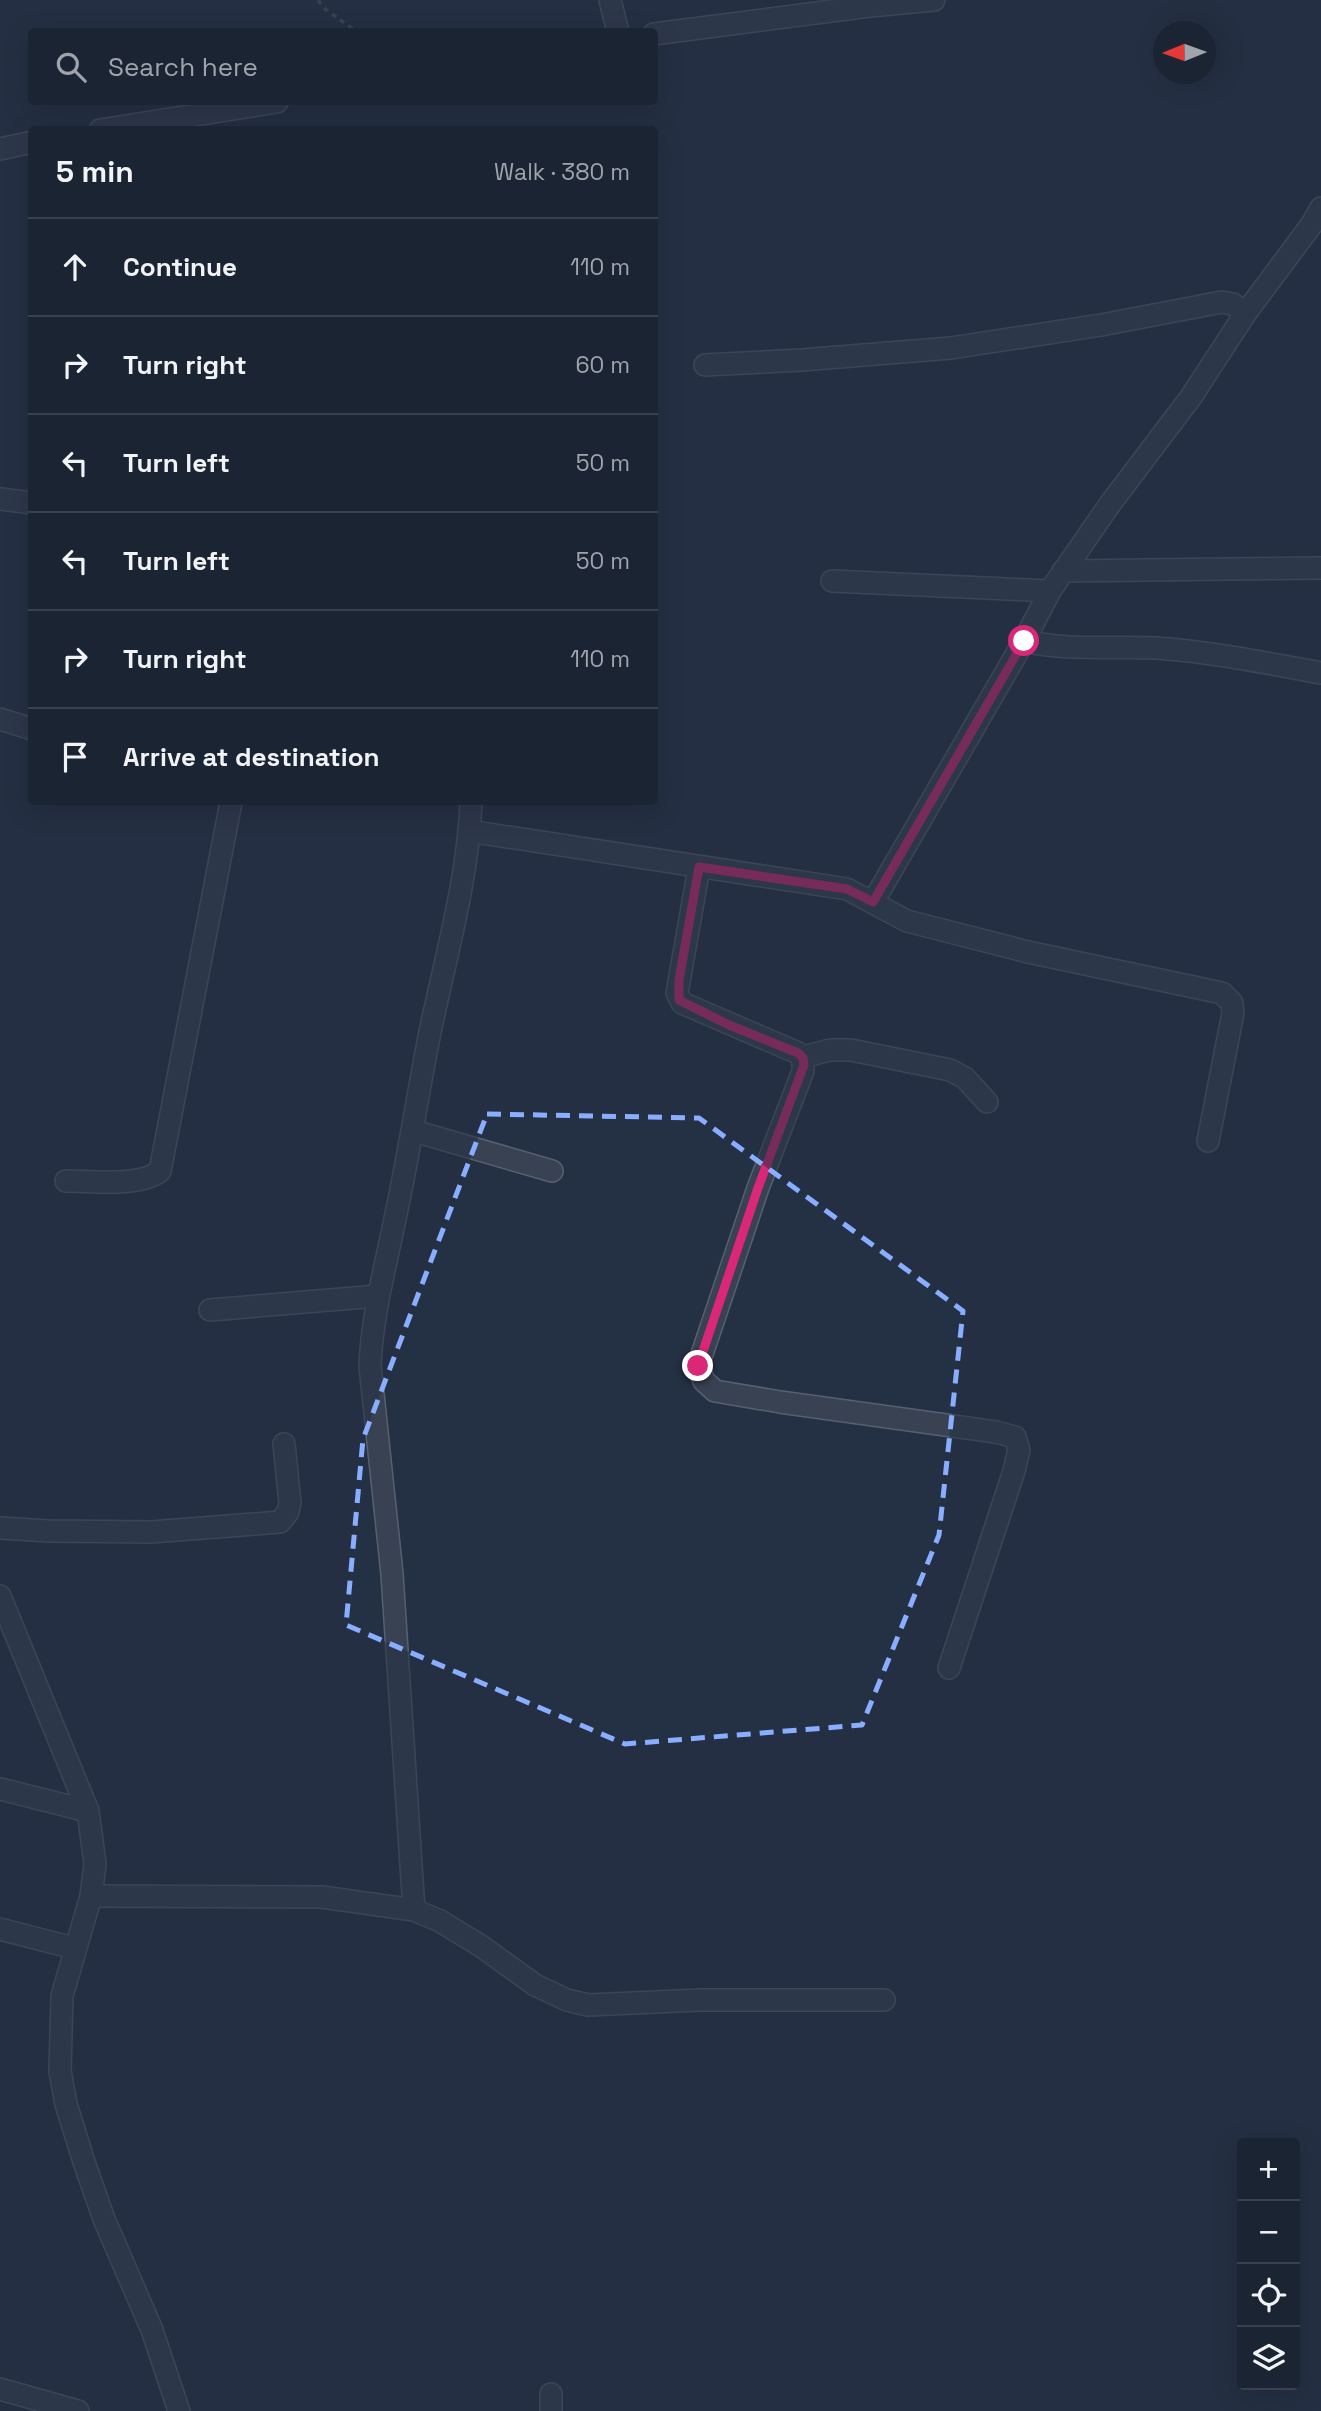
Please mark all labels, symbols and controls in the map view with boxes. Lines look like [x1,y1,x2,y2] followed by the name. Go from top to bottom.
[1153,21,1216,84] north arrow
[28,28,658,105] search box
[52,48,90,86] icon: search
[108,50,258,84] text: Search here
[56,152,134,191] text: 5 min
[494,157,630,187] text: Walk · 380 m
[56,248,94,286] icon: ahead
[123,250,237,284] text: Continue
[570,252,630,282] text: 110 m
[56,346,94,384] icon: right
[123,348,247,382] text: Turn right
[575,350,630,380] text: 60 m
[56,444,94,482] icon: left
[123,446,230,480] text: Turn left
[576,448,630,478] text: 50 m
[56,542,94,580] icon: left
[123,544,230,578] text: Turn left
[576,546,630,576] text: 50 m
[1008,625,1039,656] route start
[56,640,94,678] icon: right
[123,642,247,676] text: Turn right
[570,644,630,674] text: 110 m
[56,738,94,776] icon: arrive
[123,740,380,774] text: Arrive at destination
[682,1350,713,1381] route end
[1237,2138,1300,2390] map controls
[1237,2138,1300,2201] button: +
[1237,2201,1300,2264] button: −
[1237,2264,1300,2327] button: locate
[1237,2327,1300,2390] button: layers

